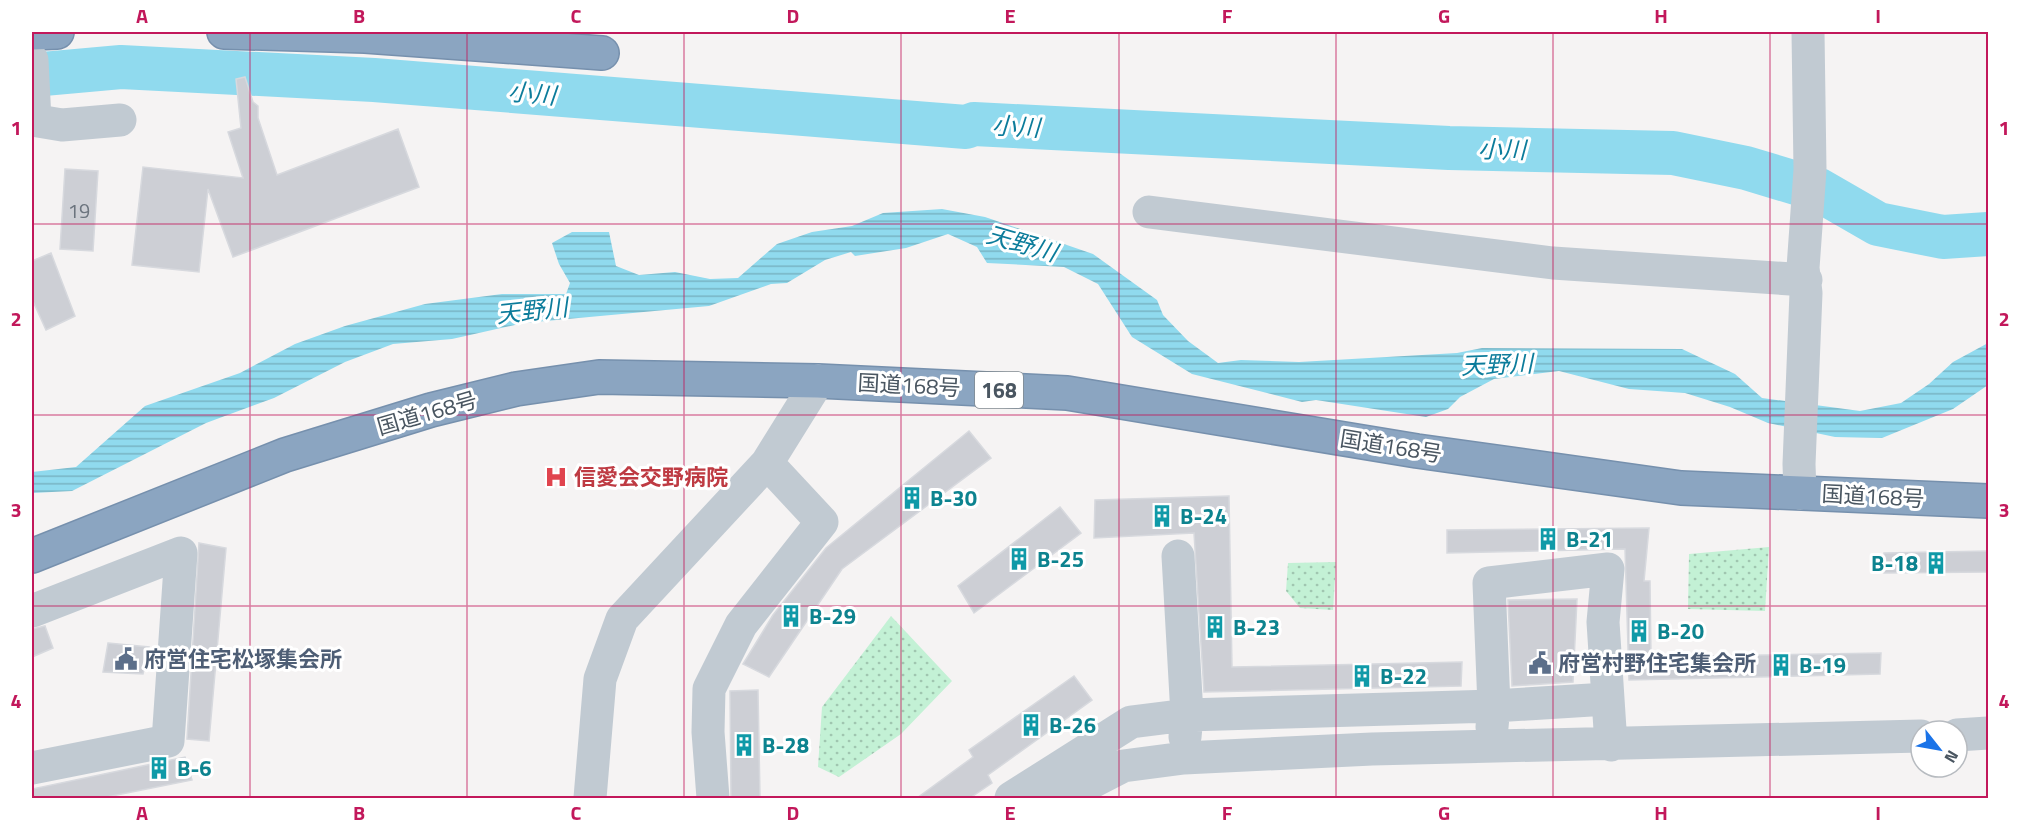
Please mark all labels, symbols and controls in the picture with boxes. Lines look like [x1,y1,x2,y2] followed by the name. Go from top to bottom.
[136,0,148,31] text: A
[353,0,365,31] text: B
[571,0,582,31] text: C
[787,0,799,31] text: D
[1004,0,1016,31] text: E
[1222,0,1233,31] text: F
[1438,0,1450,31] text: G
[1654,0,1668,31] text: H
[1875,0,1881,31] text: I
[507,73,560,113] water label: 小川
[991,107,1044,145] water label: 小川
[10,112,22,143] text: 1
[1998,112,2010,143] text: 1
[1478,131,1529,167] water label: 小川
[68,195,90,226] house number: 19
[982,216,1064,271] water label: 天野川
[494,288,573,332] water label: 天野川
[10,303,22,334] text: 2
[1998,303,2010,334] text: 2
[1460,345,1537,383] water label: 天野川
[857,365,961,405] street label: 国道168号
[975,372,1023,408] road number: 168
[373,382,481,444] street label: 国道168号
[1337,421,1445,471] street label: 国道168号
[574,460,728,494] place label: 信愛会交野病院
[543,464,569,490] hospital icon: 信愛会交野病院
[1821,476,1925,516] street label: 国道168号
[930,481,977,515] place label: B-30
[899,485,925,511] building icon: B-30
[10,494,22,525] text: 3
[1998,494,2010,525] text: 3
[1180,499,1227,533] place label: B-24
[1149,503,1175,529] building icon: B-24
[1566,522,1613,556] place label: B-21
[1535,526,1561,552] building icon: B-21
[1037,542,1084,576] place label: B-25
[1006,546,1032,572] building icon: B-25
[1871,546,1918,580] place label: B-18
[1923,550,1949,576] building icon: B-18
[809,599,856,633] place label: B-29
[778,603,804,629] building icon: B-29
[1233,610,1280,644] place label: B-23
[1202,614,1228,640] building icon: B-23
[1657,614,1704,648] place label: B-20
[1626,618,1652,644] building icon: B-20
[144,642,342,676] place label: 府営住宅松塚集会所
[113,646,139,672] public building icon: 府営住宅松塚集会所
[1558,646,1756,680] place label: 府営村野住宅集会所
[1799,648,1846,682] place label: B-19
[1527,650,1553,676] public building icon: 府営村野住宅集会所
[1768,652,1794,678] building icon: B-19
[1380,659,1427,693] place label: B-22
[1349,663,1375,689] building icon: B-22
[10,685,22,716] text: 4
[1998,685,2010,716] text: 4
[1049,708,1096,742] place label: B-26
[1018,712,1044,738] building icon: B-26
[1909,719,1969,779] north arrow
[762,728,809,762] place label: B-28
[731,732,757,758] building icon: B-28
[1939,746,1965,768] text: N
[177,751,212,785] place label: B-6
[146,755,172,781] building icon: B-6
[136,797,148,828] text: A
[353,797,365,828] text: B
[571,797,582,828] text: C
[787,797,799,828] text: D
[1004,797,1016,828] text: E
[1222,797,1233,828] text: F
[1438,797,1450,828] text: G
[1654,797,1668,828] text: H
[1875,797,1881,828] text: I

